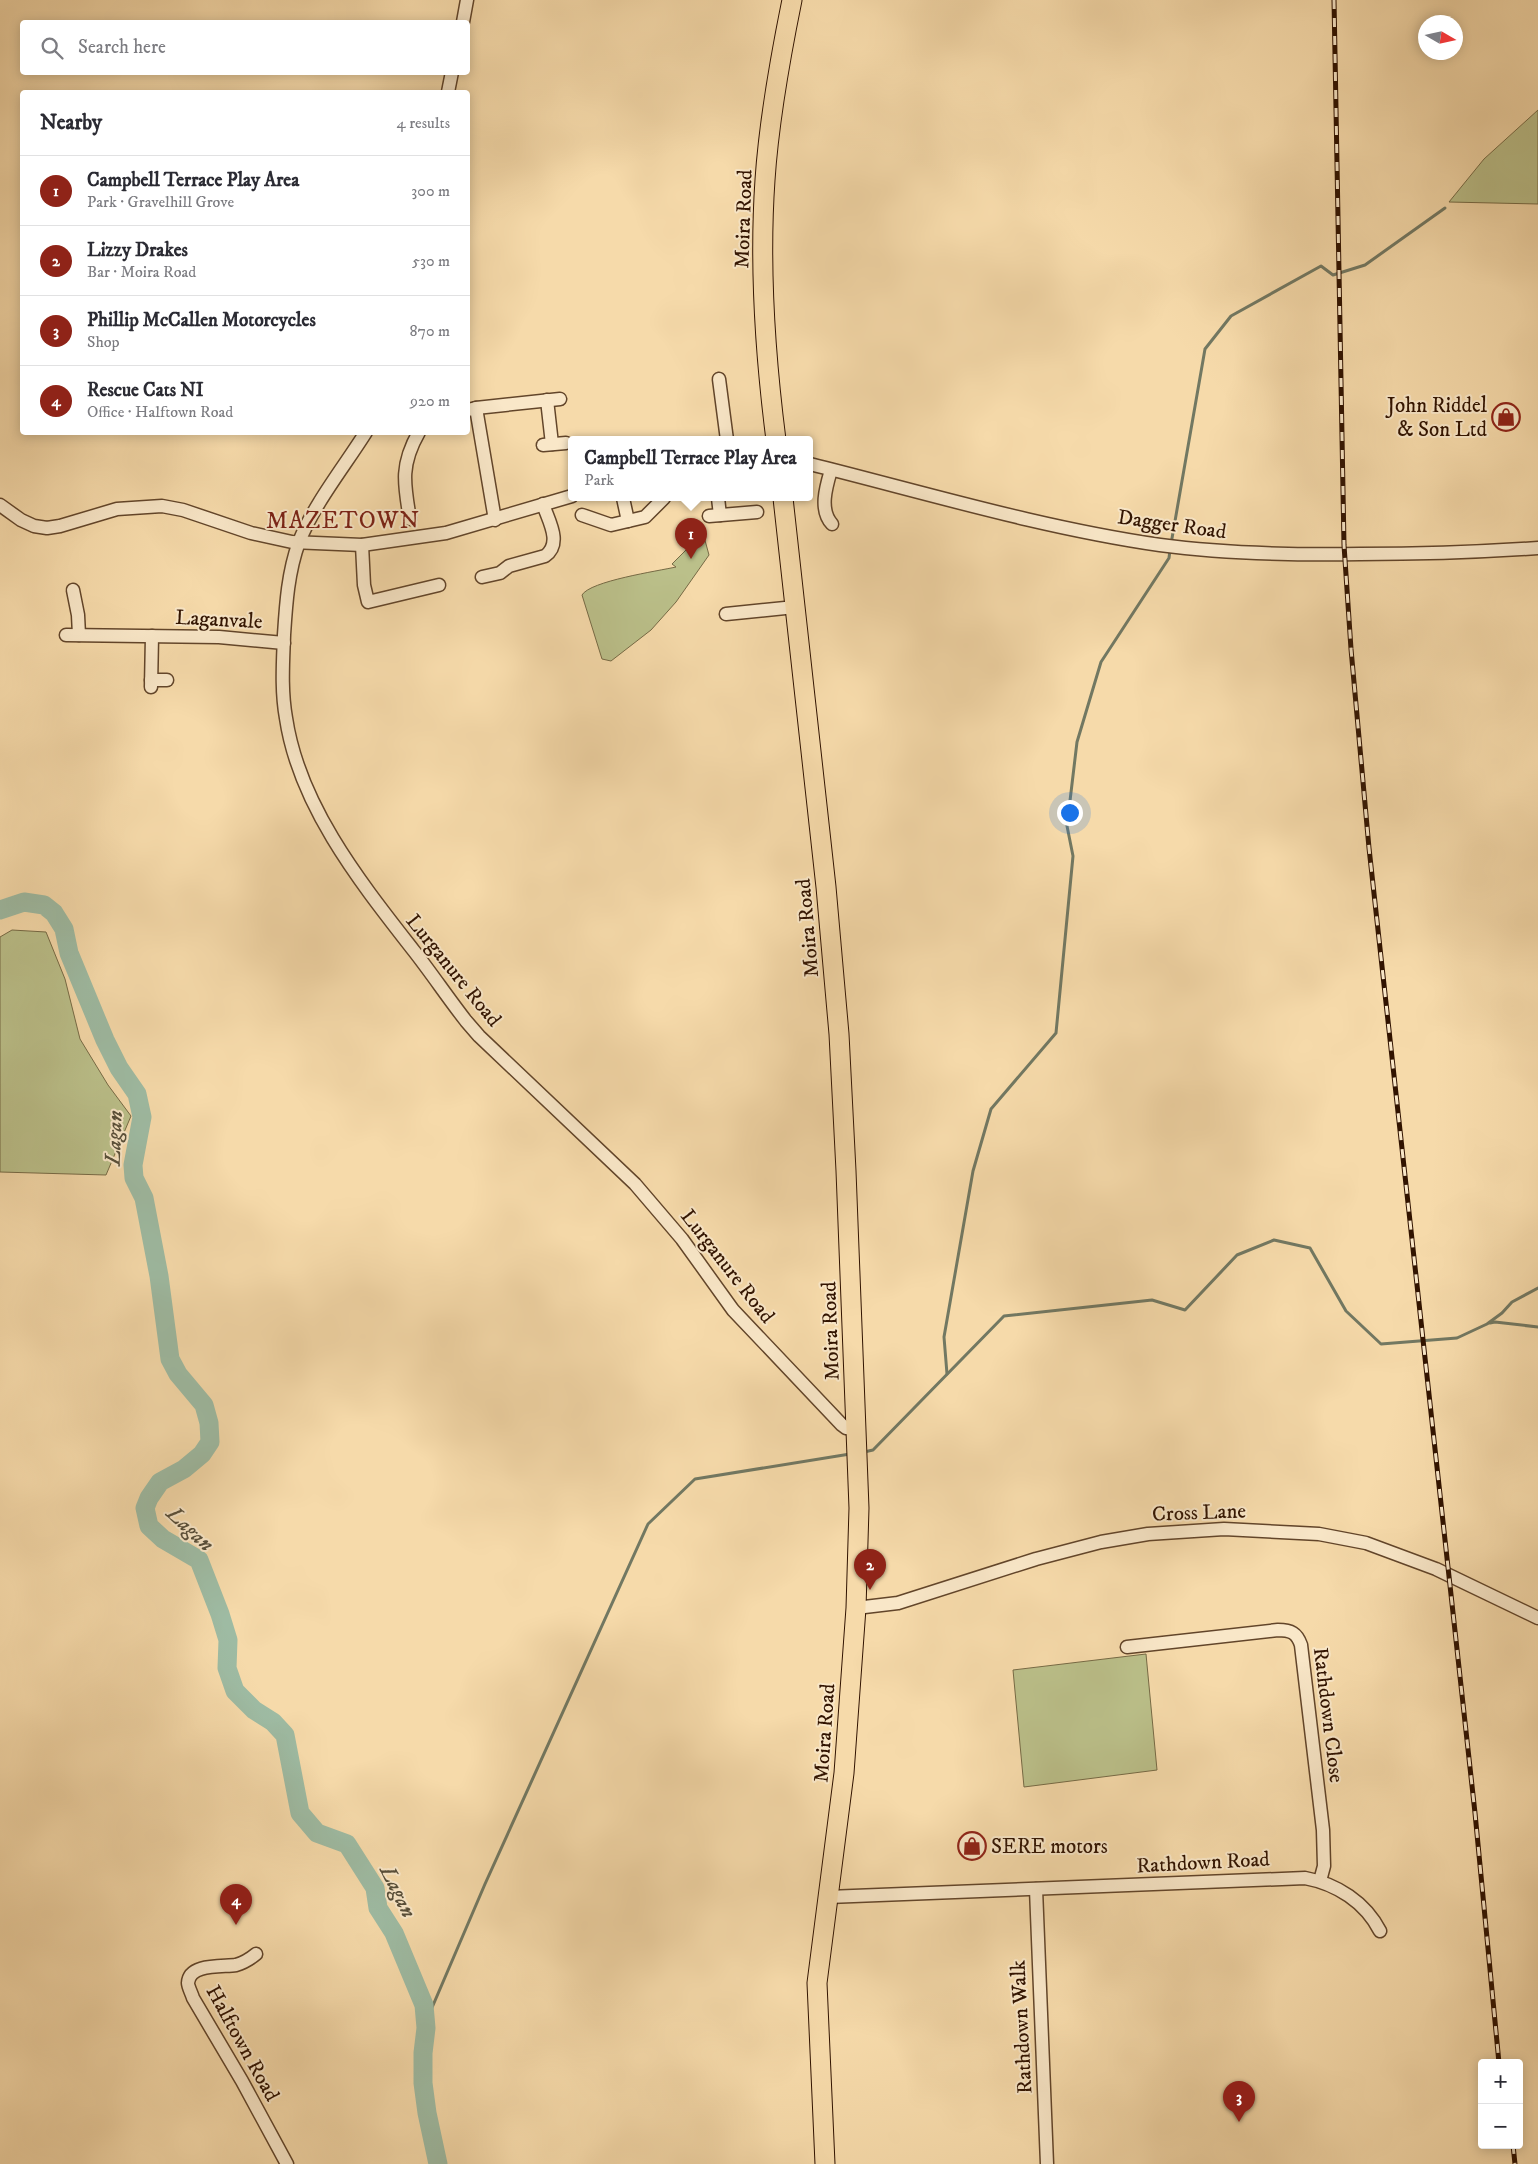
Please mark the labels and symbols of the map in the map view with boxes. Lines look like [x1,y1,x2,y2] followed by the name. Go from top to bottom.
[1418,15,1463,60] north arrow
[729,168,759,269] street label: Moira Road
[1385,393,1488,443] place label: John Riddel & Son Ltd
[1491,402,1521,432] shop icon: John Riddel & Son Ltd
[1116,504,1228,546] street label: Dagger Road
[266,506,420,536] district label: MAZETOWN
[675,518,707,559] pin: 1
[175,605,263,635] street label: Laganvale
[1057,800,1083,826] your location
[791,877,825,978] street label: Moira Road
[400,909,507,1033] street label: Lurganure Road
[99,1110,129,1168] water label: Lagan
[675,1204,780,1329] street label: Lurganure Road
[816,1280,846,1381] street label: Moira Road
[1152,1498,1247,1528] street label: Cross Lane
[159,1499,219,1558] water label: Lagan
[854,1549,886,1590] pin: 2
[1307,1646,1349,1785] street label: Rathdown Close
[809,1682,841,1783] street label: Moira Road
[957,1831,987,1861] shop icon: SERE motors
[991,1834,1108,1860] place label: SERE motors
[1136,1846,1271,1879] street label: Rathdown Road
[373,1859,422,1922] water label: Lagan
[220,1884,252,1925] pin: 4
[1005,1959,1038,2094] street label: Rathdown Walk
[200,1981,285,2107] street label: Halftown Road
[1223,2081,1255,2122] pin: 3

